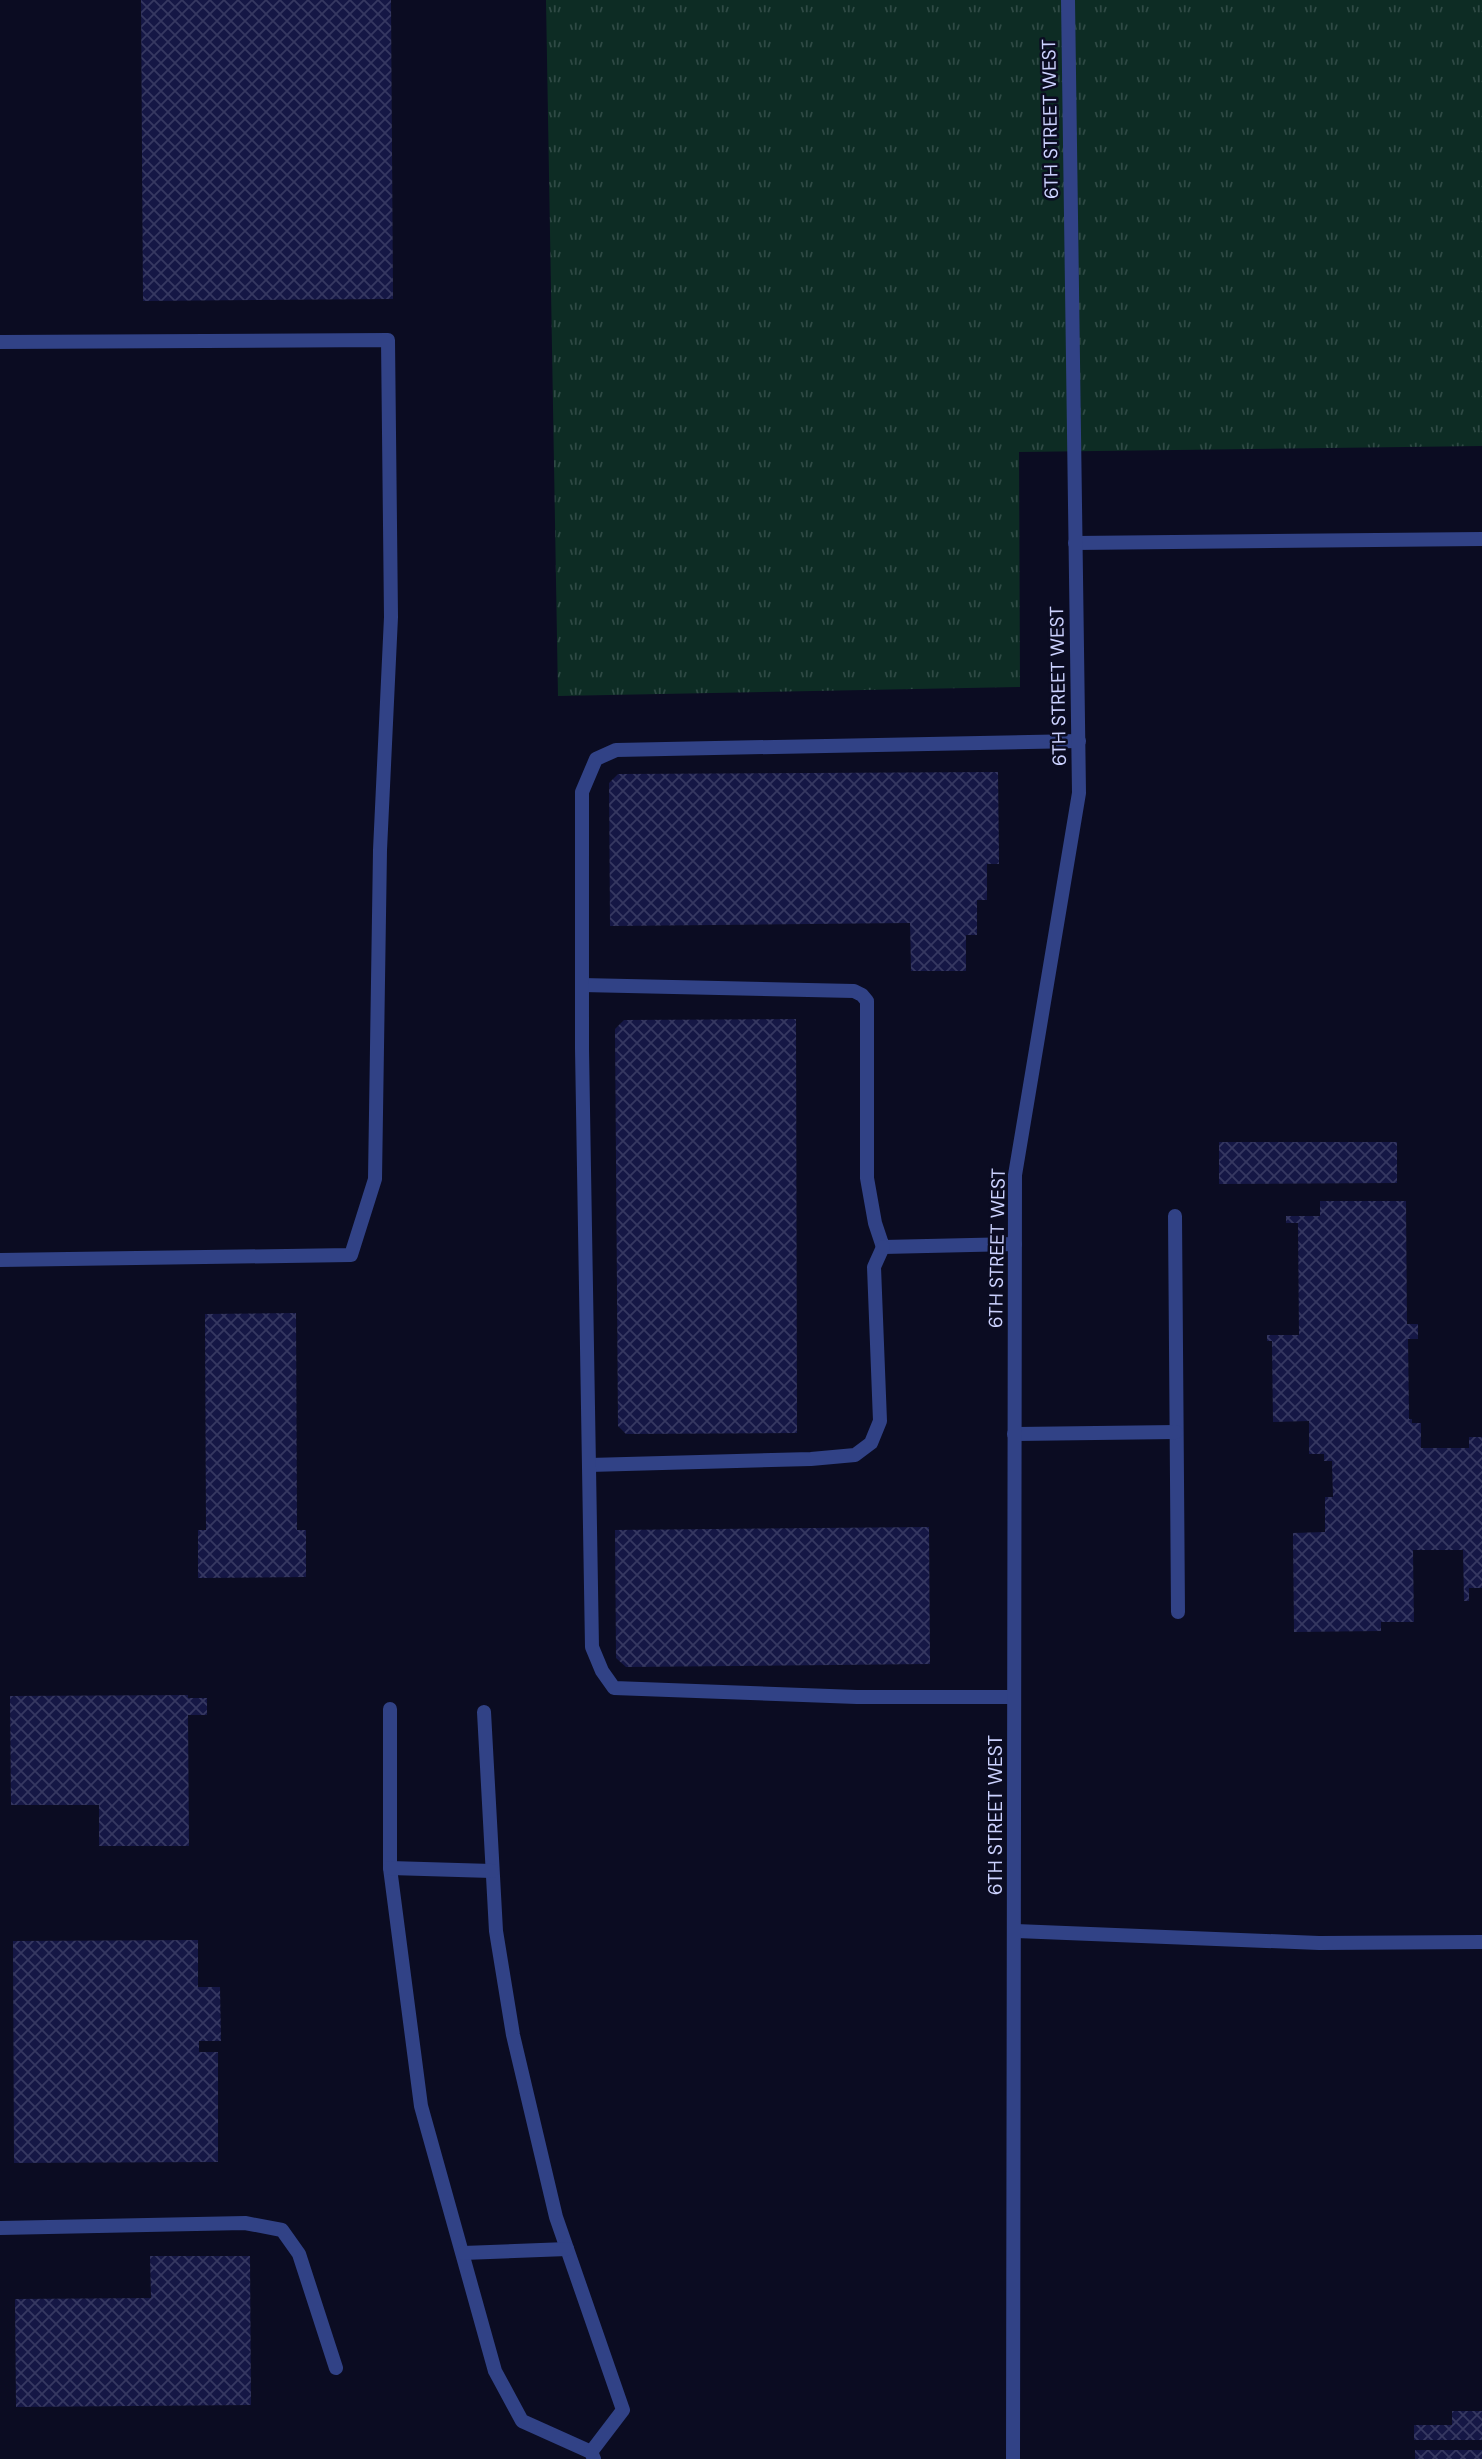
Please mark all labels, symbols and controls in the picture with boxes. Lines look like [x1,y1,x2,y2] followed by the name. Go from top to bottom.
[1036,38,1064,199] street label: 6TH STREET WEST
[1044,605,1072,766] street label: 6TH STREET WEST
[983,1167,1011,1328] street label: 6TH STREET WEST
[983,1735,1008,1895] street label: 6TH STREET WEST

